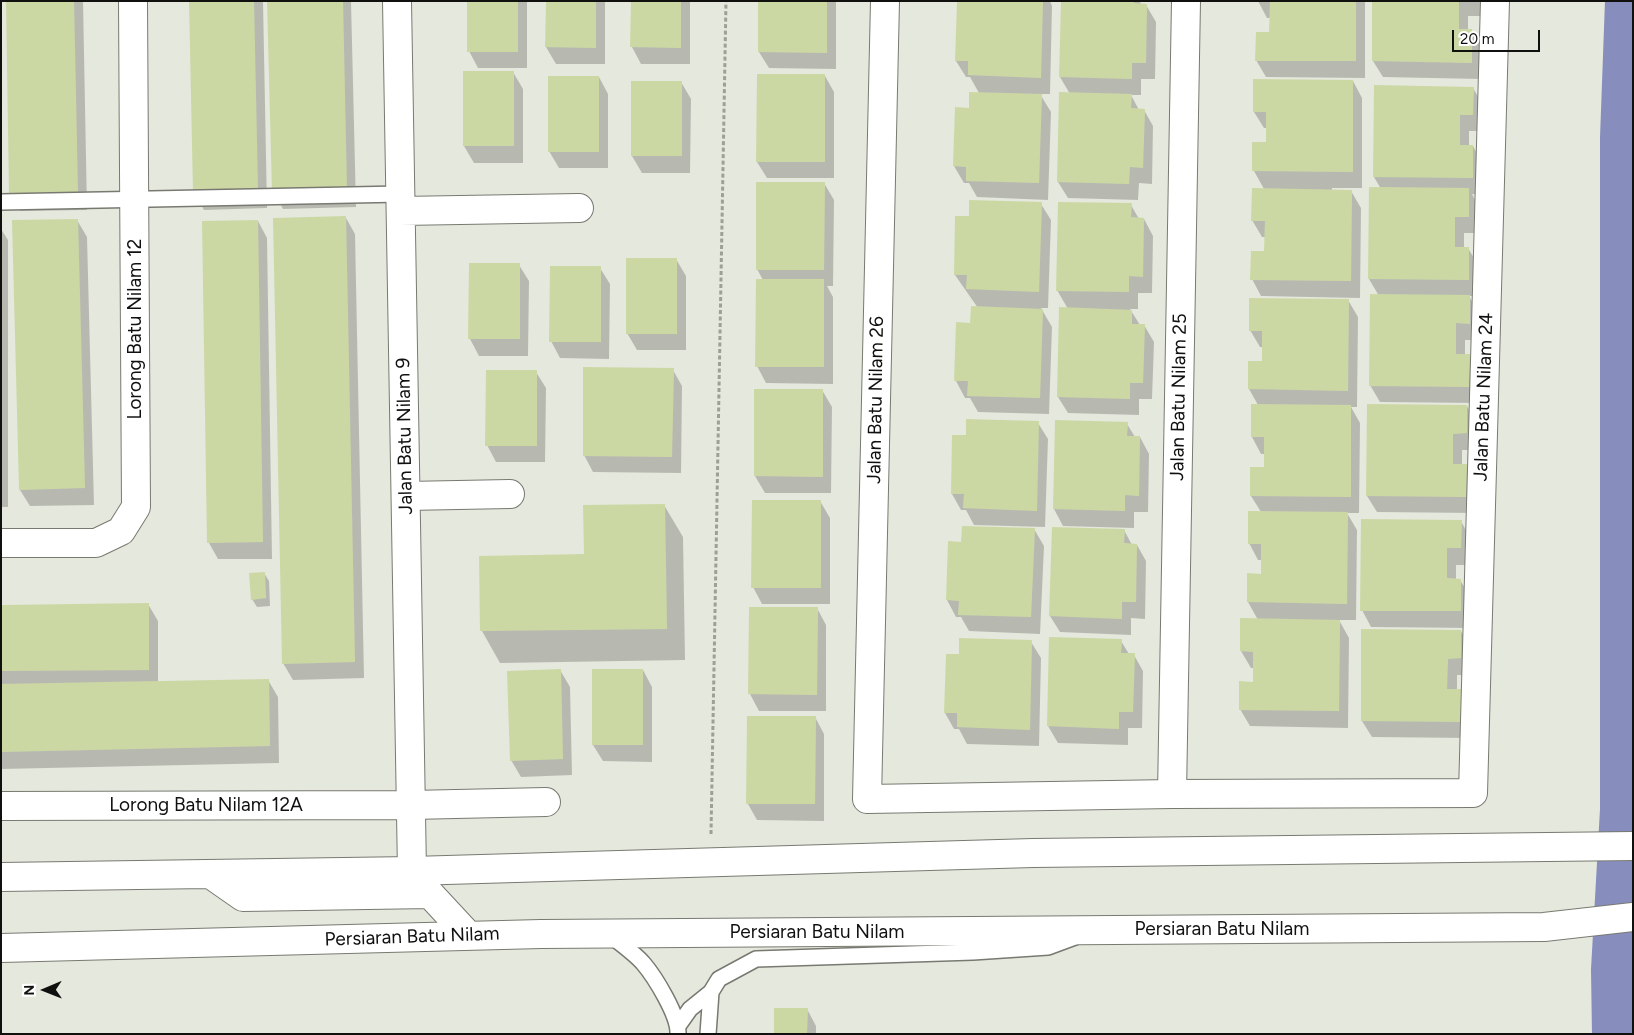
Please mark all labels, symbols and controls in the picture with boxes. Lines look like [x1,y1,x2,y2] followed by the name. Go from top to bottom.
[1454,20,1542,52] scale bar
[1460,30,1494,48] text: 20 m
[124,239,146,419] street label: Lorong Batu Nilam 12
[1470,312,1498,482] street label: Jalan Batu Nilam 24
[1166,313,1192,481] street label: Jalan Batu Nilam 25
[863,316,889,484] street label: Jalan Batu Nilam 26
[392,357,418,515] street label: Jalan Batu Nilam 9
[109,794,303,816] street label: Lorong Batu Nilam 12A
[1135,918,1309,940] street label: Persiaran Batu Nilam
[730,921,904,943] street label: Persiaran Batu Nilam
[324,923,500,951] street label: Persiaran Batu Nilam
[20,965,70,1015] north arrow
[21,985,38,996] text: N

